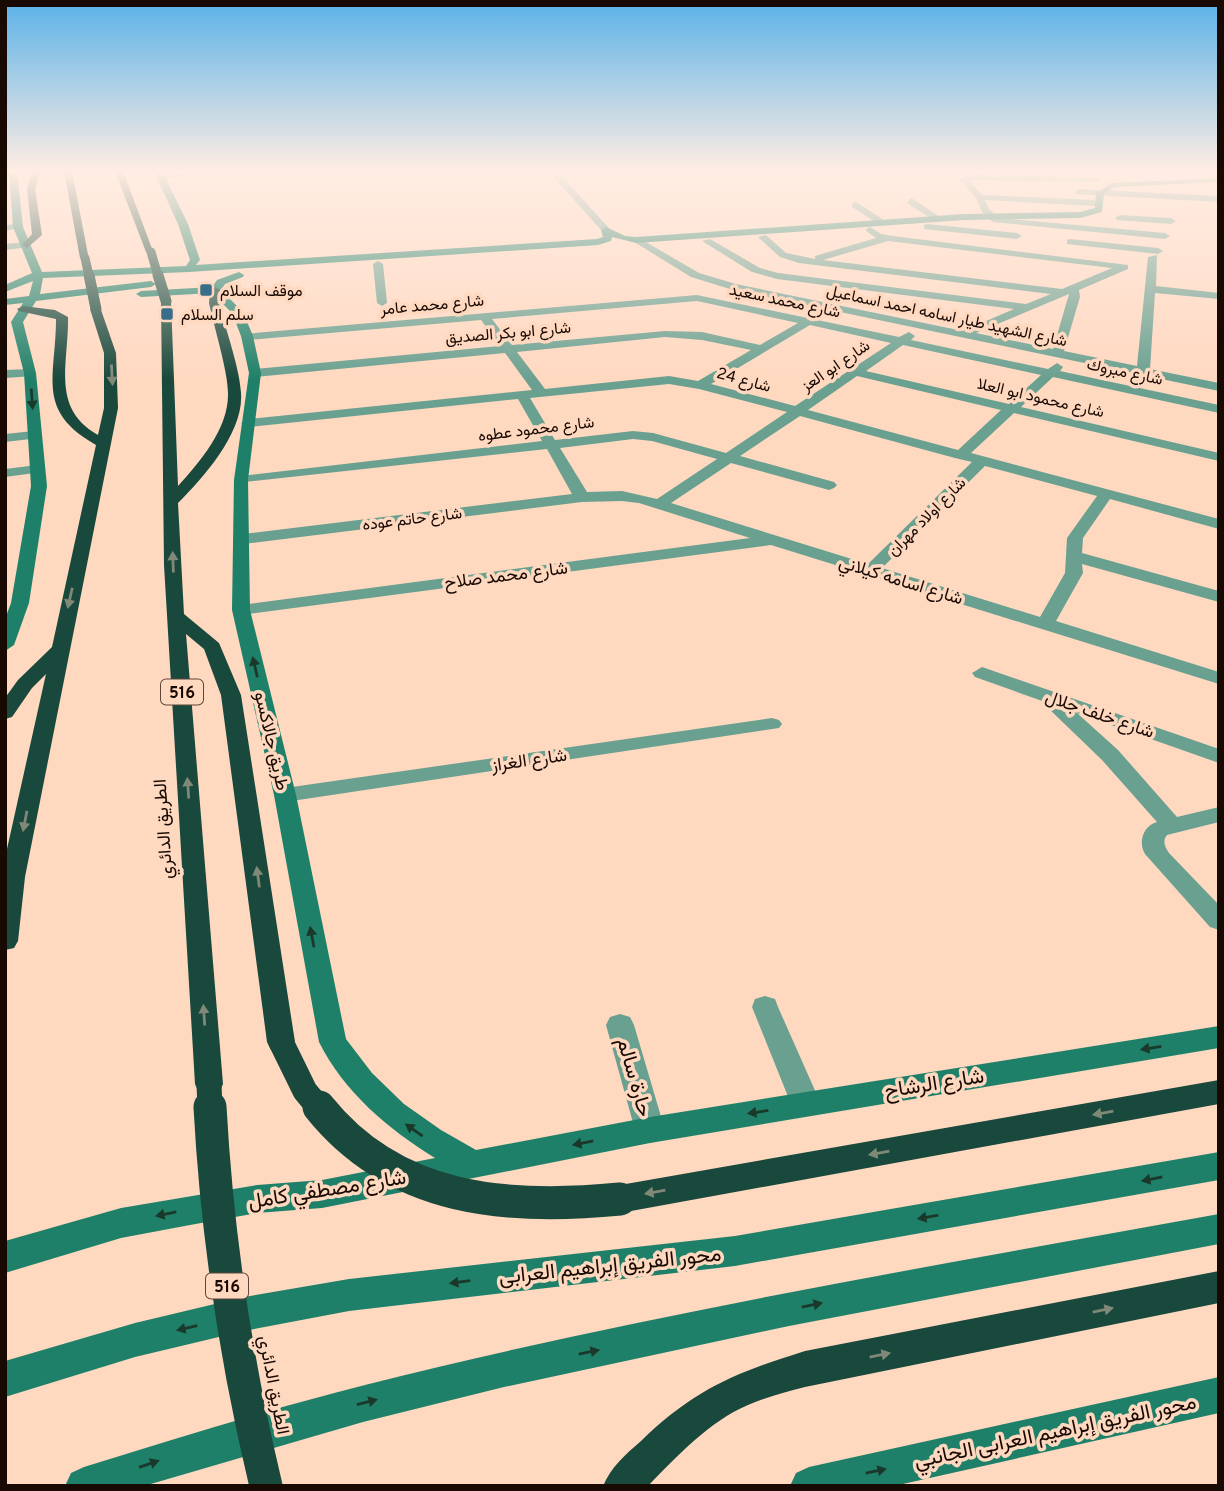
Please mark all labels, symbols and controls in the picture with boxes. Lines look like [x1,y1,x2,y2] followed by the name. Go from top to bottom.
[727,280,842,323] street label: شارع محمد سعيد
[198,282,214,298] marker: موقف السلام
[220,282,303,302] place label: موقف السلام
[824,282,1069,352] street label: شارع الشهيد طيار اسامه احمد اسماعيل
[378,291,485,321] street label: شارع محمد عامر
[159,306,175,322] marker: سلم السلام
[181,306,254,326] place label: سلم السلام
[445,319,572,349] street label: شارع ابو بكر الصديق
[797,336,874,398] street label: شارع ابو العز
[1085,355,1164,391] street label: شارع مبروك
[107,364,118,386] one-way arrow
[714,364,773,398] street label: شارع 24
[975,375,1106,423] street label: شارع محمود ابو العلا
[27,388,38,410] one-way arrow
[477,413,595,447] street label: شارع محمود عطوه
[884,474,971,561] street label: شارع اولاد مهران
[361,504,463,536] street label: شارع حاتم عوده
[167,550,178,572] one-way arrow
[835,552,966,613] street label: شارع اسامه كيلاني
[443,557,569,595] street label: شارع محمد صلاح
[65,587,76,609] one-way arrow
[249,656,260,678] one-way arrow
[161,680,203,705] road number: 516
[1042,686,1157,745] street label: شارع خلف جلال
[248,690,293,793] street label: طريق جالاكسو
[489,745,569,778] street label: شارع الغراز
[182,777,193,799] one-way arrow
[150,778,181,880] street label: الطريق الدائري
[19,810,30,832] one-way arrow
[252,866,263,888] one-way arrow
[307,926,318,948] one-way arrow
[199,1004,210,1026] one-way arrow
[609,1035,658,1120] street label: حارة سالم
[1140,1043,1162,1054] one-way arrow
[882,1063,986,1106] street label: شارع الرشاح
[746,1107,768,1118] one-way arrow
[1092,1108,1114,1119] one-way arrow
[405,1123,423,1137] one-way arrow
[572,1138,594,1149] one-way arrow
[868,1147,890,1158] one-way arrow
[246,1165,409,1218] street label: شارع مصطفي كامل
[1141,1173,1163,1184] one-way arrow
[644,1187,666,1198] one-way arrow
[155,1209,177,1220] one-way arrow
[916,1212,938,1223] one-way arrow
[498,1241,723,1292] street label: محور الفريق إبراهيم العرابى
[206,1274,248,1298] road number: 516
[448,1277,470,1288] one-way arrow
[801,1300,823,1311] one-way arrow
[1092,1305,1114,1316] one-way arrow
[176,1323,198,1334] one-way arrow
[250,1334,293,1437] street label: الطريق الدائري
[578,1346,600,1357] one-way arrow
[869,1350,891,1361] one-way arrow
[912,1389,1199,1478] street label: محور الفريق إبراهيم العرابى الجانبي
[357,1396,379,1407] one-way arrow
[138,1458,159,1469] one-way arrow
[865,1465,887,1476] one-way arrow

